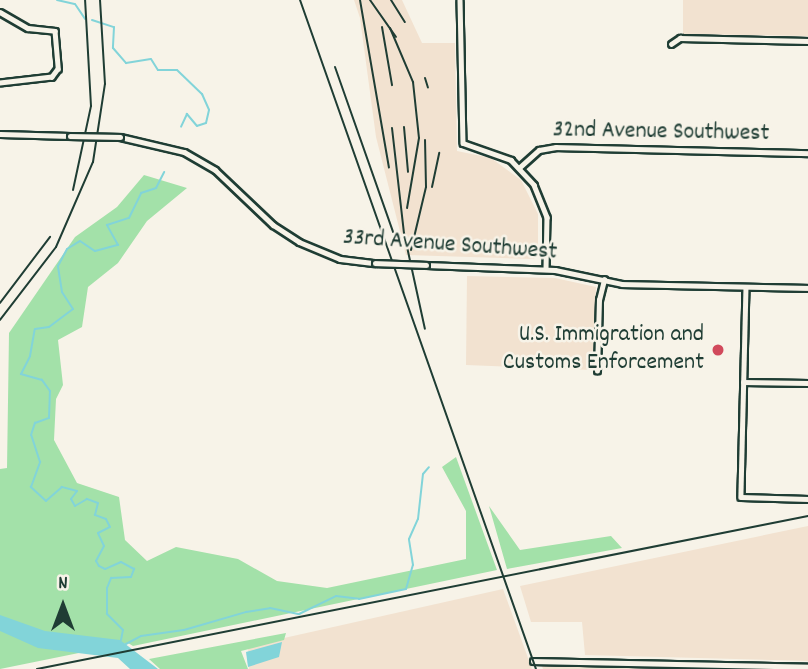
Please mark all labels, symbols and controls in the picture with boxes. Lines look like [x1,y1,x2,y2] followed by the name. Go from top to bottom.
[552,117,770,149] street label: 32nd Avenue Southwest
[342,224,558,268] street label: 33rd Avenue Southwest
[503,322,704,378] place label: U.S. Immigration and Customs Enforcement
[710,342,726,358] marker: U.S. Immigration and Customs Enforcement
[28,571,98,641] north arrow
[58,571,68,598] text: N

